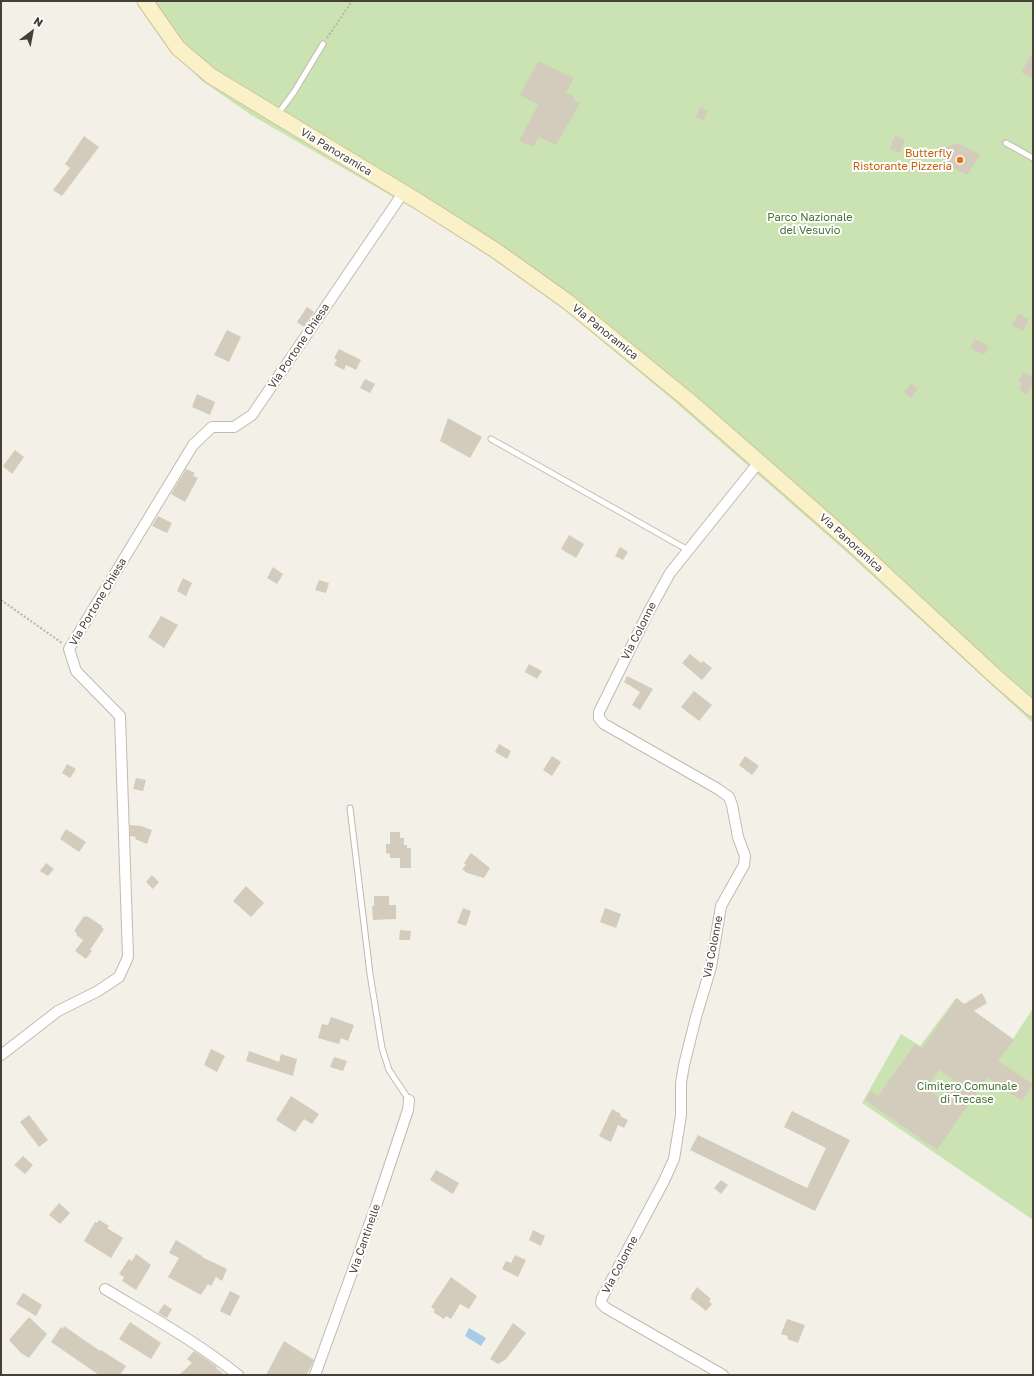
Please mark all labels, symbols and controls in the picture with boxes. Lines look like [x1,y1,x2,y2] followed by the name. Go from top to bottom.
[12,12,52,52] north arrow
[32,14,46,29] text: N
[298,125,374,179] street label: Via Panoramica
[853,147,952,173] place label: Butterfly Ristorante Pizzeria
[955,155,965,165] marker: Butterfly Ristorante Pizzeria
[767,211,853,237] park label: Parco Nazionale del Vesuvio
[266,301,332,391] street label: Via Portone Chiesa
[569,301,641,363] street label: Via Panoramica
[816,511,886,575] street label: Via Panoramica
[67,556,129,648] street label: Via Portone Chiesa
[619,600,659,662] street label: Via Colonne
[700,915,726,979] street label: Via Colonne
[917,1080,1017,1106] park label: Cimitero Comunale di Trecase
[347,1202,383,1276] street label: Via Cantinelle
[599,1234,641,1296] street label: Via Colonne

